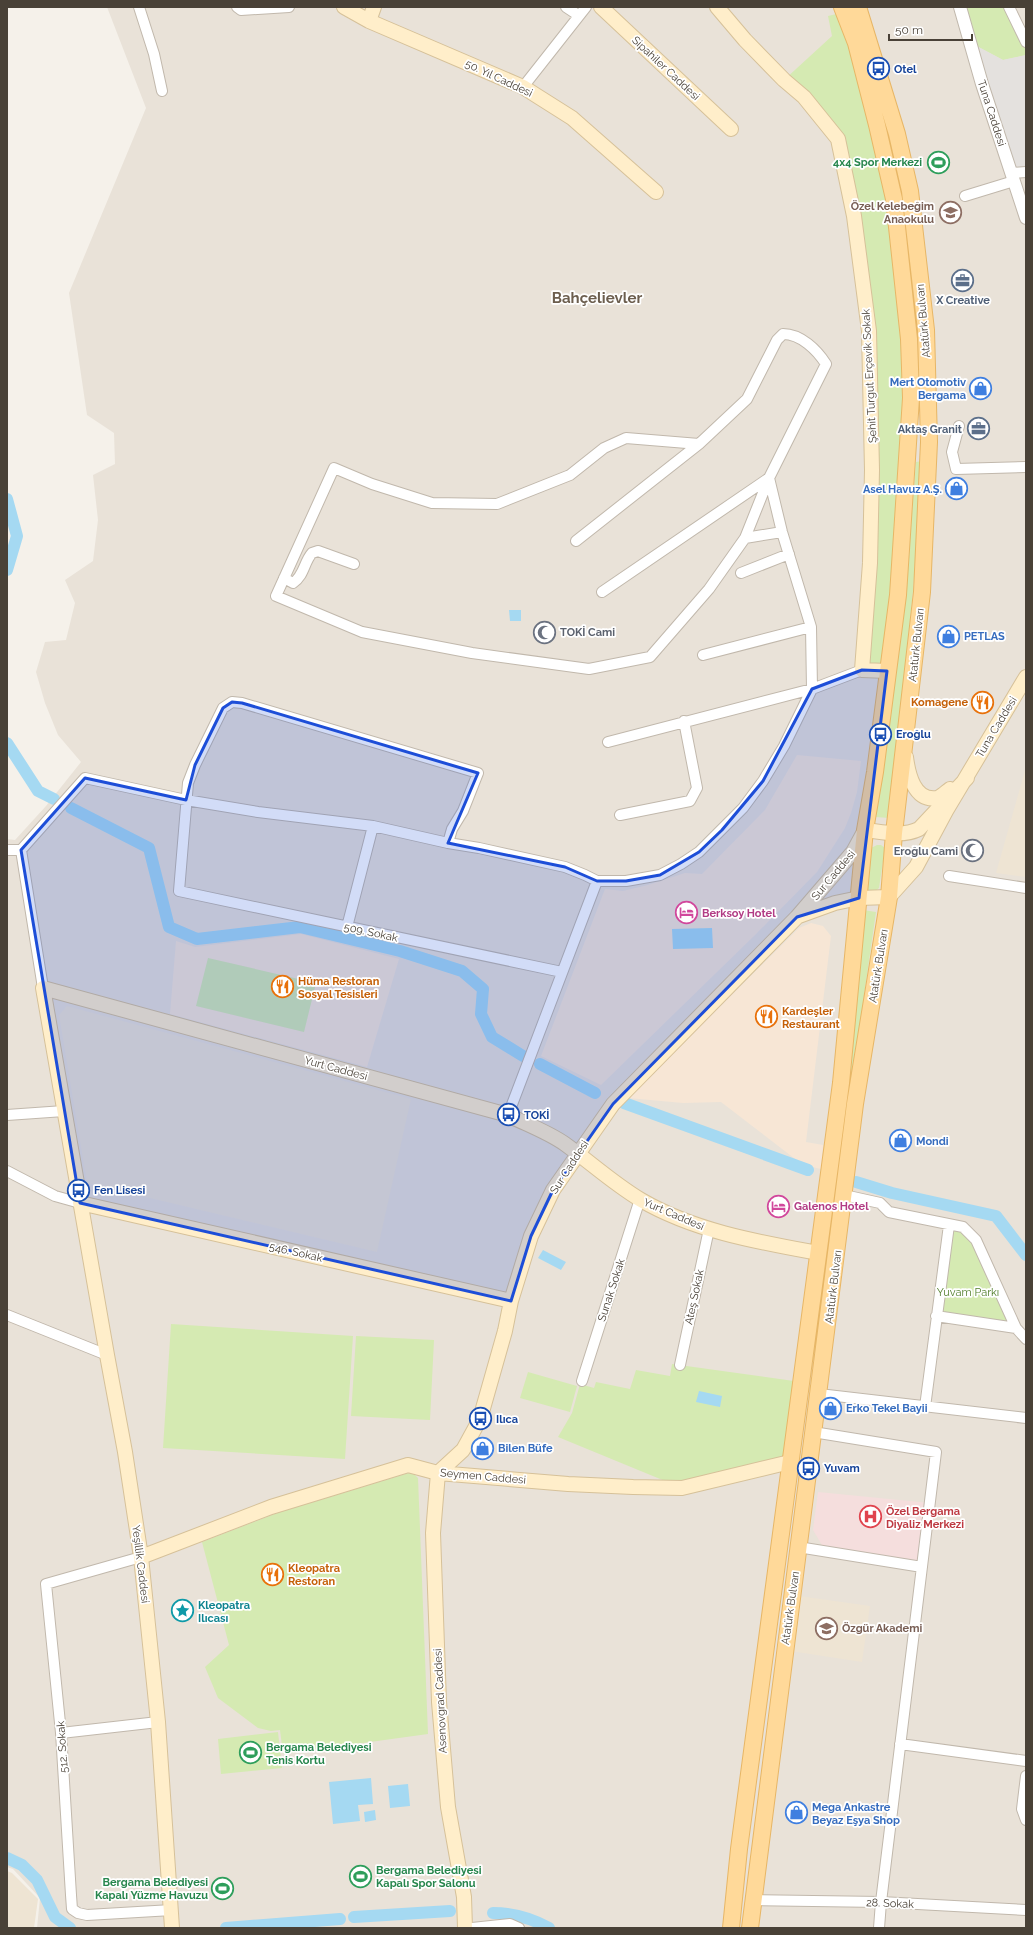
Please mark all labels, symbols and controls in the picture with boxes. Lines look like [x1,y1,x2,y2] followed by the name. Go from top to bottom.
[889,16,972,42] scale bar
[895,23,923,37] text: 50 m
[629,34,702,103] street label: Sipahiler Caddesi
[865,56,891,82] bus stop icon: Otel
[463,57,535,100] street label: 50. Yıl Caddesi
[894,63,917,76] place label: Otel
[975,78,1008,148] street label: Tuna Caddesi
[925,149,951,175] sports icon: 4x4 Spor Merkezi
[833,156,922,169] place label: 4x4 Spor Merkezi
[851,199,934,226] place label: Özel Kelebeğim Anaokulu
[937,199,963,225] school or university icon: Özel Kelebeğim Anaokulu
[950,267,976,293] office icon: X Creative
[914,283,933,358] street label: Atatürk Bulvarı
[552,289,642,307] district label: Bahçelievler
[935,294,990,307] place label: X Creative
[859,308,880,443] street label: Şehit Turgut Erçevik Sokak
[968,375,994,401] shop icon: Mert Otomotiv Bergama
[890,376,966,402] place label: Mert Otomotiv Bergama
[965,416,991,442] office icon: Aktaş Granit
[898,423,963,436] place label: Aktaş Granit
[944,476,970,502] shop icon: Asel Havuz A.Ş.
[863,483,942,496] place label: Asel Havuz A.Ş.
[906,607,927,683] street label: Atatürk Bulvarı
[532,619,558,645] mosque icon: TOKİ Cami
[935,623,961,649] shop icon: PETLAS
[560,625,615,639] place label: TOKİ Cami
[964,630,1005,643] place label: PETLAS
[970,689,996,715] restaurant icon: Komagene
[973,694,1020,760] street label: Tuna Caddesi
[911,696,968,709] place label: Komagene
[867,721,893,747] bus stop icon: Eroğlu
[896,728,931,741] place label: Eroğlu
[960,838,986,864] mosque icon: Eroğlu Cami
[894,845,958,858] place label: Eroğlu Cami
[809,848,858,903] street label: Sur Caddesi
[673,900,699,926] hotel icon: Berksoy Hotel
[702,907,776,920] place label: Berksoy Hotel
[343,920,399,945] street label: 509. Sokak
[866,928,891,1004] street label: Atatürk Bulvarı
[269,974,295,1000] restaurant icon: Hüma Restoran Sosyal Tesisleri
[298,975,380,1001] place label: Hüma Restoran Sosyal Tesisleri
[753,1004,779,1030] restaurant icon: Kardeşler Restaurant
[782,1005,841,1031] place label: Kardeşler Restaurant
[303,1054,369,1083] street label: Yurt Caddesi
[495,1102,521,1128] bus stop icon: TOKİ
[524,1108,549,1122] place label: TOKİ
[887,1128,913,1154] shop icon: Mondi
[916,1135,949,1148] place label: Mondi
[547,1138,591,1196] street label: Sur Caddesi
[65,1177,91,1203] bus stop icon: Fen Lisesi
[94,1184,146,1197] place label: Fen Lisesi
[765,1193,791,1219] hotel icon: Galenos Hotel
[641,1196,706,1233] street label: Yurt Caddesi
[794,1200,869,1213] place label: Galenos Hotel
[268,1240,324,1265] street label: 546. Sokak
[823,1249,844,1325] street label: Atatürk Bulvarı
[595,1257,628,1323] street label: Sunak Sokak
[682,1268,707,1326] street label: Ateş Sokak
[937,1286,999,1299] park label: Yuvam Parkı
[817,1395,843,1421] shop icon: Erko Tekel Bayii
[846,1402,928,1415] place label: Erko Tekel Bayii
[467,1406,493,1432] bus stop icon: Ilıca
[496,1413,518,1426] place label: Ilıca
[469,1435,495,1461] shop icon: Bilen Büfe
[498,1442,553,1455] place label: Bilen Büfe
[795,1455,821,1481] bus stop icon: Yuvam
[824,1462,860,1475] place label: Yuvam
[439,1466,526,1487] street label: Seymen Caddesi
[858,1504,884,1530] hospital icon: Özel Bergama Diyaliz Merkezi
[886,1504,964,1531] place label: Özel Bergama Diyaliz Merkezi
[129,1524,152,1604] street label: Yeşillik Caddesi
[260,1561,286,1587] restaurant icon: Kleopatra Restoran
[288,1562,340,1588] place label: Kleopatra Restoran
[779,1570,802,1646] street label: Atatürk Bulvarı
[169,1598,195,1624] place icon: Kleopatra Ilıcası
[198,1599,250,1625] place label: Kleopatra Ilıcası
[814,1615,840,1641] school or university icon: Özgür Akademi
[842,1621,922,1635] place label: Özgür Akademi
[431,1648,450,1754] street label: Asenovgrad Caddesi
[54,1720,71,1773] street label: 512. Sokak
[237,1740,263,1766] sports icon: Bergama Belediyesi Tenis Kortu
[266,1741,372,1767] place label: Bergama Belediyesi Tenis Kortu
[783,1800,809,1826] shop icon: Mega Ankastre Beyaz Eşya Shop
[812,1801,900,1827] place label: Mega Ankastre Beyaz Eşya Shop
[348,1863,374,1889] sports icon: Bergama Belediyesi Kapalı Spor Salonu
[376,1864,482,1890] place label: Bergama Belediyesi Kapalı Spor Salonu
[210,1875,236,1901] sports icon: Bergama Belediyesi Kapalı Yüzme Havuzu
[95,1876,208,1902] place label: Bergama Belediyesi Kapalı Yüzme Havuzu
[866,1896,914,1911] street label: 28. Sokak

